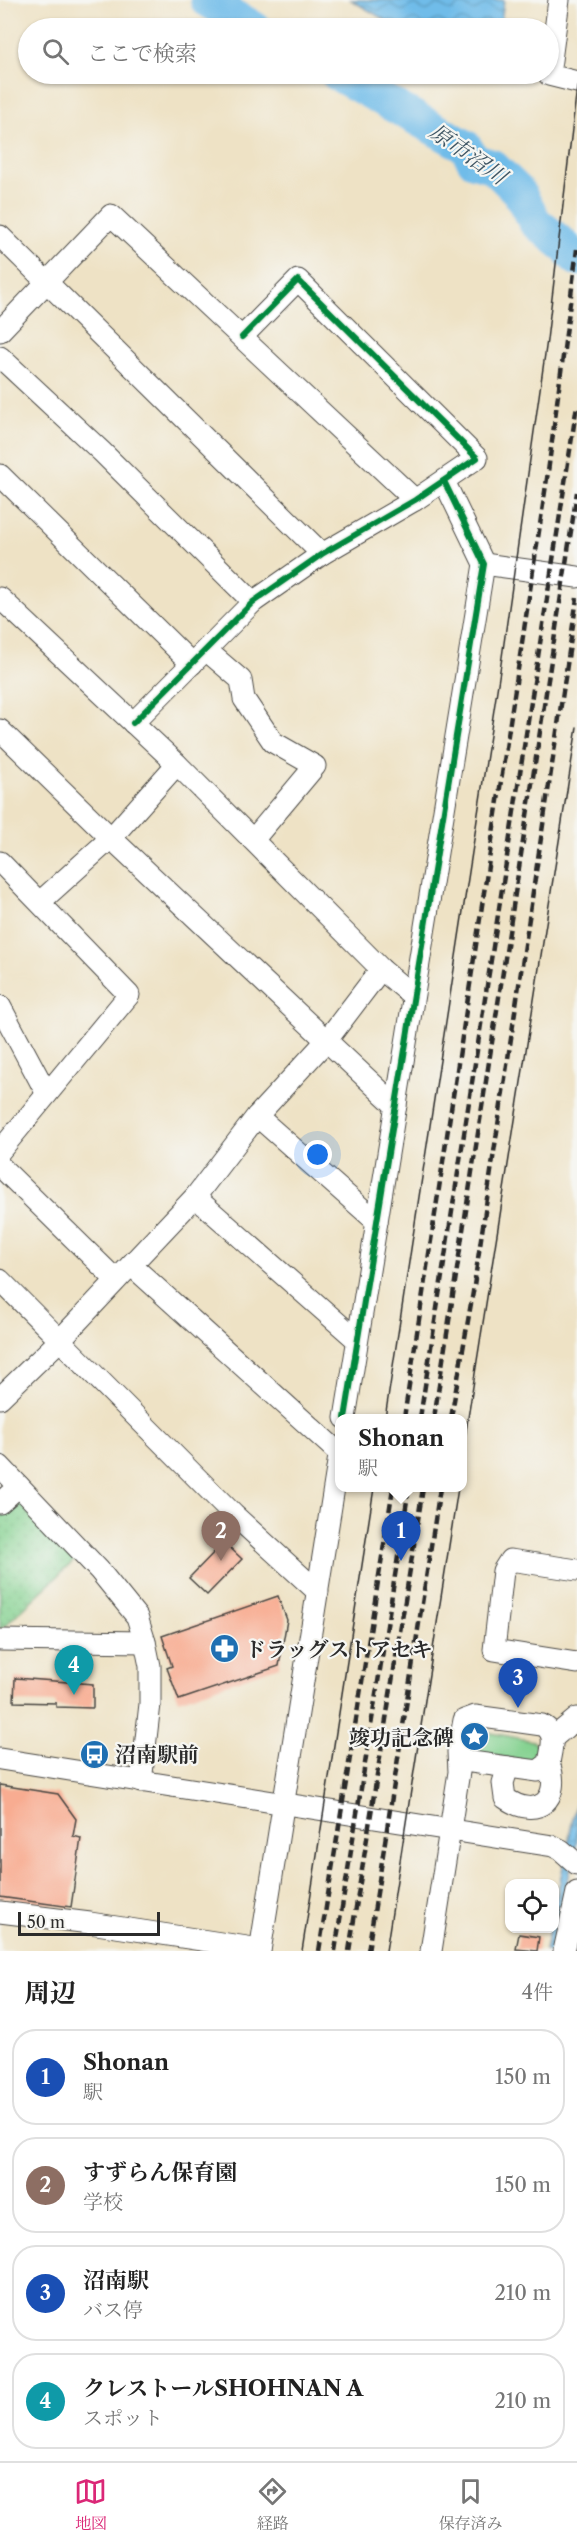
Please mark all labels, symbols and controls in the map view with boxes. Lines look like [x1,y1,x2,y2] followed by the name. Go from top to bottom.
[18,18,559,84] search box
[39,35,72,68] icon: search
[87,40,197,67] text: ここで検索
[424,118,513,191] water label: 原市沼川
[303,1140,332,1169] your location
[335,1414,467,1492] popup
[358,1425,444,1452] text: Shonan
[358,1456,378,1480] text: 駅
[202,1512,240,1561] pin: 2
[382,1512,420,1561] pin: 1
[208,1633,240,1665] pharmacy icon: ドラッグストアセキ
[245,1637,433,1662] place label: ドラッグストアセキ
[54,1646,94,1695] pin: 4
[498,1658,538,1708] pin: 3
[459,1721,491,1753] place icon: 竣功記念碑
[349,1725,454,1750] place label: 竣功記念碑
[78,1738,110,1770] bus stop icon: 沼南駅前
[115,1742,199,1767] place label: 沼南駅前
[505,1879,559,1933] map controls
[505,1879,559,1933] button: locate
[18,1909,160,1936] scale bar
[27,1912,65,1932] text: 50 m
[24,1977,76,2009] text: 周辺
[521,1980,553,2004] text: 4件
[83,2049,169,2076] text: Shonan
[41,2065,50,2089] text: 1
[495,2065,551,2089] text: 150 m
[83,2080,103,2104] text: 駅
[83,2159,237,2186] text: すずらん保育園
[40,2173,51,2197] text: 2
[495,2173,551,2197] text: 150 m
[83,2190,123,2214] text: 学校
[83,2267,149,2294] text: 沼南駅
[40,2281,51,2305] text: 3
[494,2281,551,2305] text: 210 m
[83,2298,143,2322] text: バス停
[83,2375,363,2402] text: クレストールSHOHNAN A
[40,2389,51,2413] text: 4
[494,2389,551,2413] text: 210 m
[83,2406,163,2430] text: スポット
[74,2475,107,2534] tab: 地図
[256,2475,289,2534] tab: 経路
[438,2475,502,2534] tab: 保存済み

